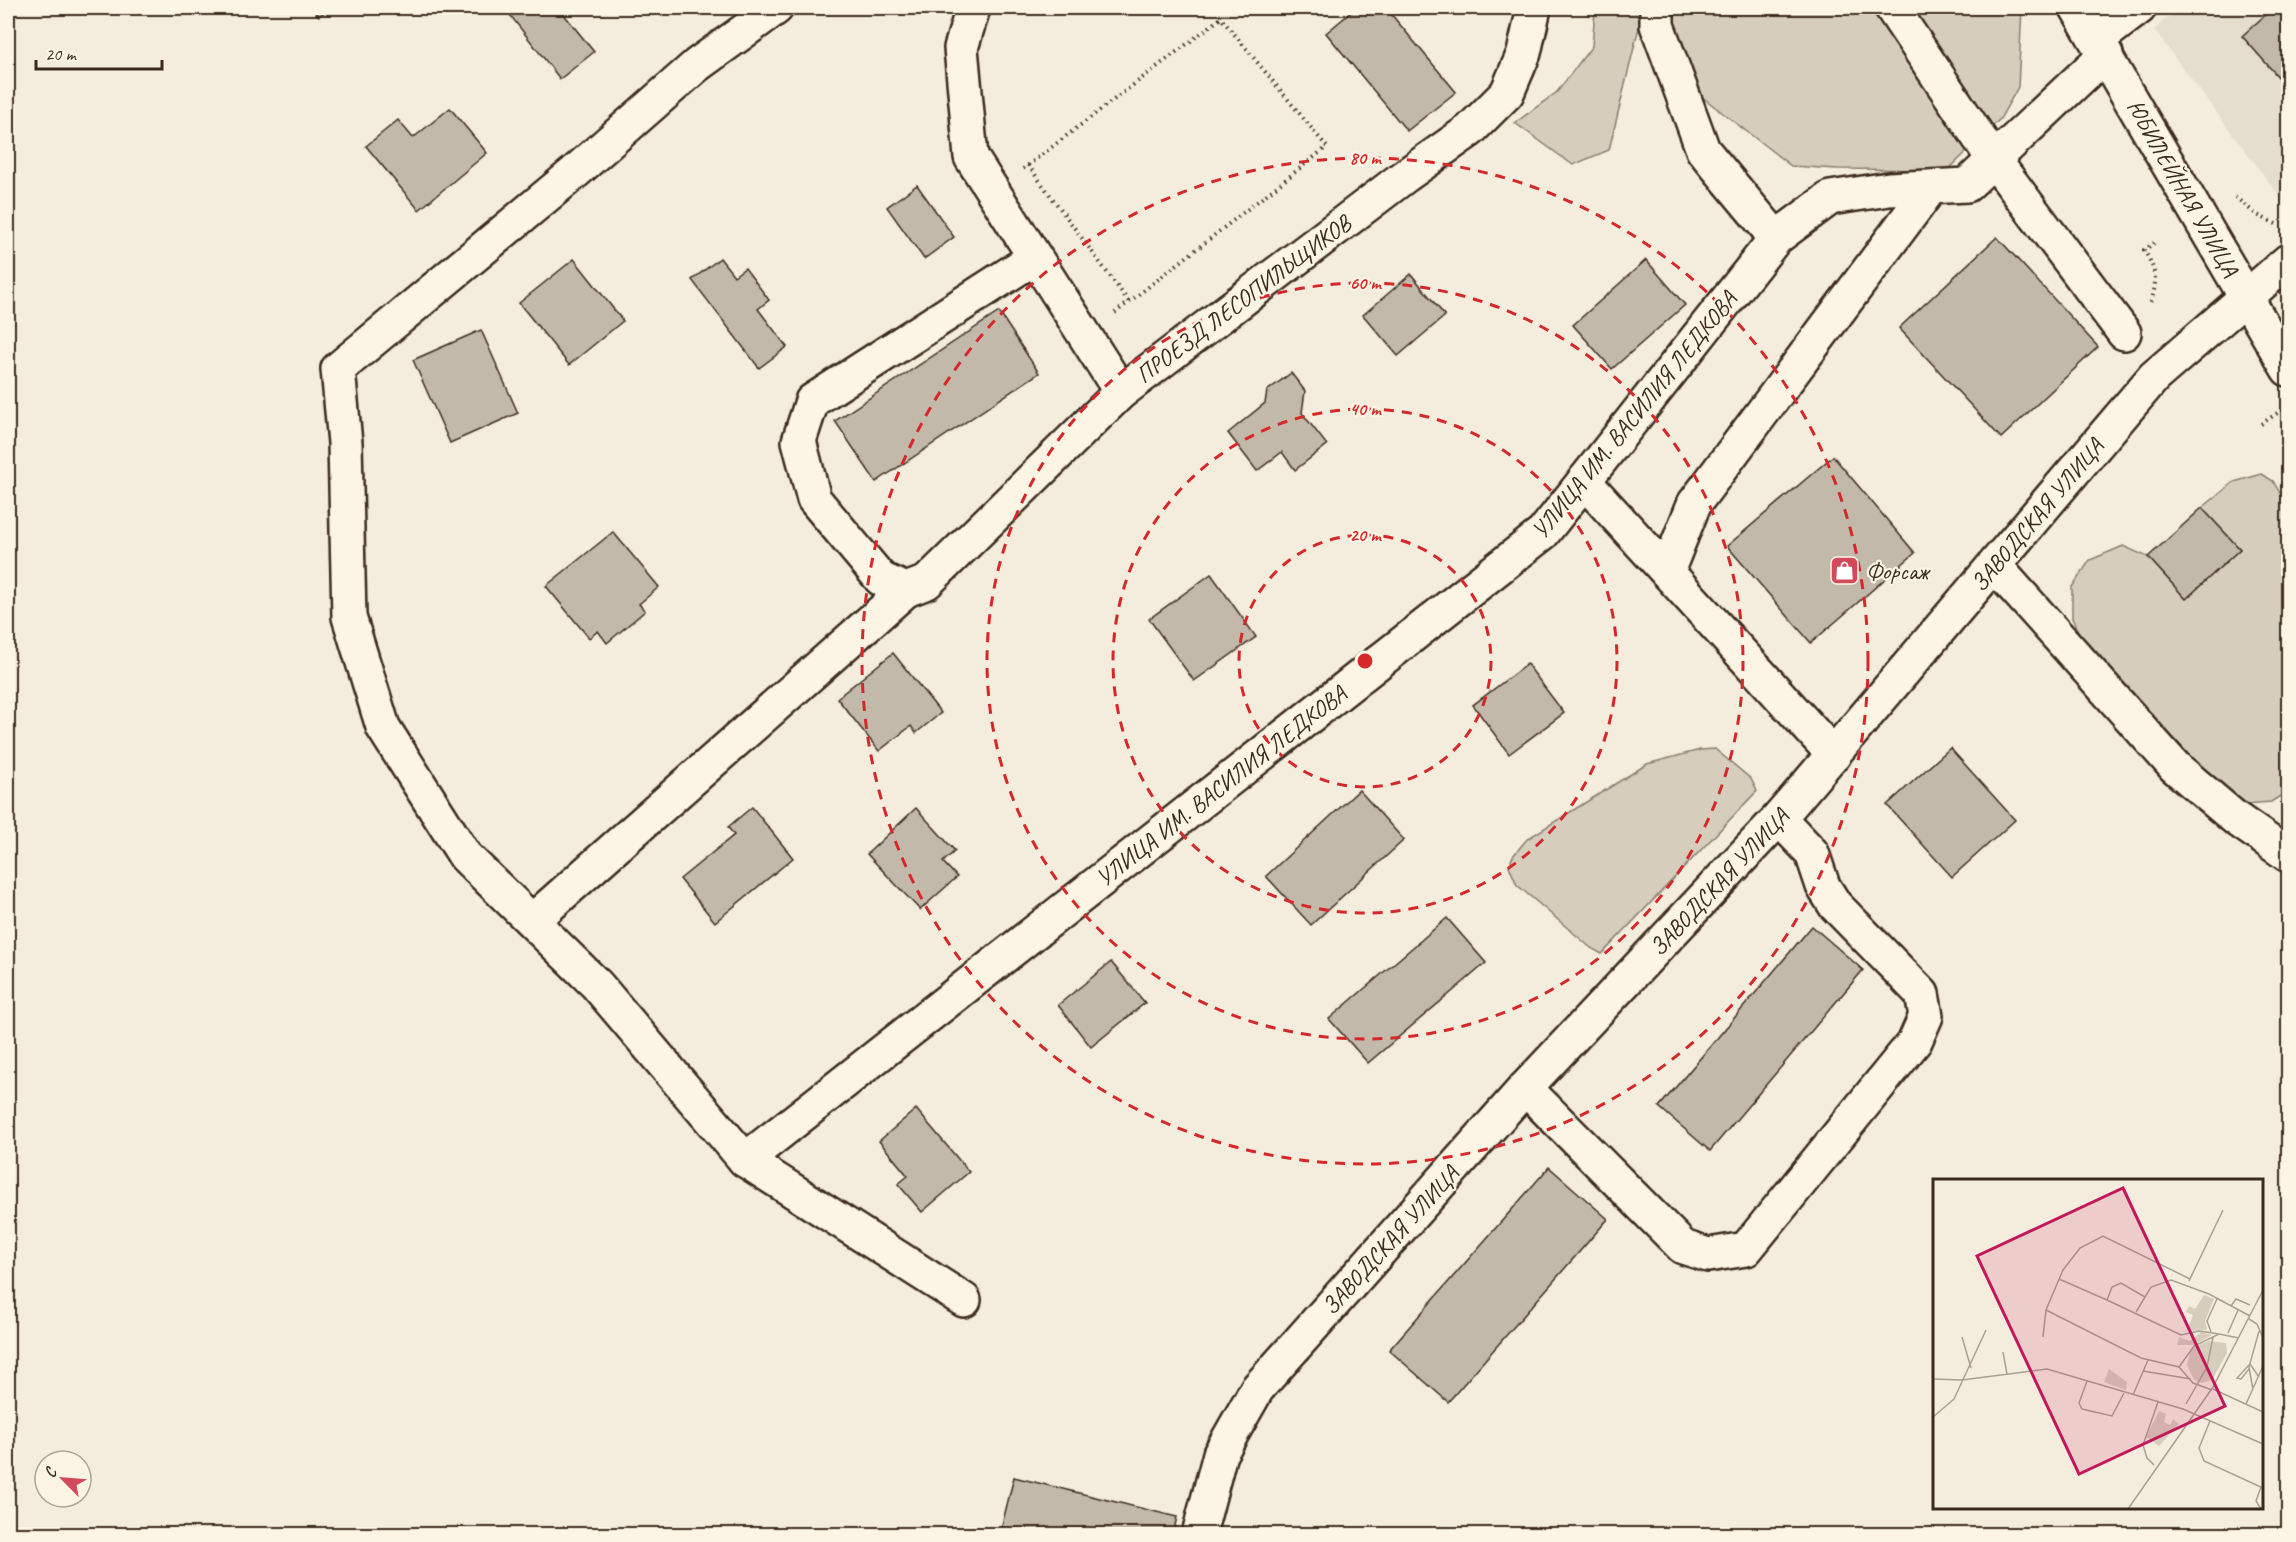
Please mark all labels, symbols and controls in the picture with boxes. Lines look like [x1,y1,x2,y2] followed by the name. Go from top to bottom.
[36,33,162,71] scale bar
[45,43,78,65] text: 20 m
[2120,94,2246,283] street label: ЮБИЛЕЙНАЯ УЛИЦА
[1350,147,1382,169] text: 80 m
[1130,207,1358,389] street label: ПРОЕЗД ЛЕСОПИЛЬЩИКОВ
[1349,272,1382,294] text: 60 m
[1525,285,1744,545] street label: УЛИЦА ИМ. ВАСИЛИЯ ЛЕДКОВА
[1350,398,1382,420] text: 40 m
[1964,432,2110,598] street label: ЗАВОДСКАЯ УЛИЦА
[1350,524,1382,546] text: 20 m
[1829,555,1861,587] shop icon: Форсаж
[1866,556,1931,586] place label: Форсаж
[1355,651,1375,671] centre of rings
[1090,678,1353,893] street label: УЛИЦА ИМ. ВАСИЛИЯ ЛЕДКОВА
[1643,801,1796,962] street label: ЗАВОДСКАЯ УЛИЦА
[1315,1158,1466,1321] street label: ЗАВОДСКАЯ УЛИЦА
[1933,1179,2263,1509] inset map
[33,1449,93,1509] north arrow
[40,1463,62,1481] text: С

